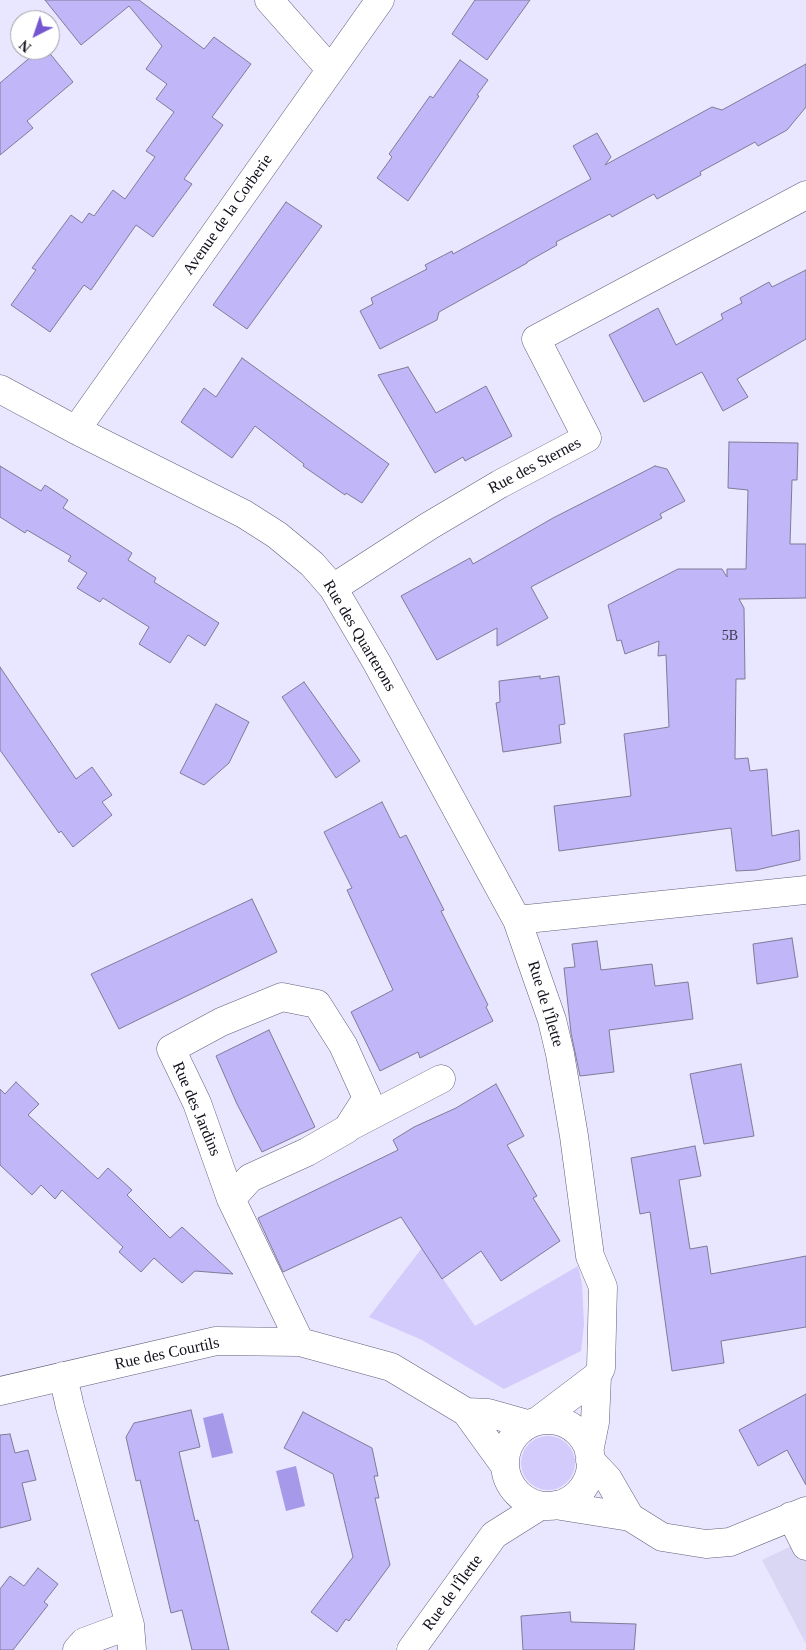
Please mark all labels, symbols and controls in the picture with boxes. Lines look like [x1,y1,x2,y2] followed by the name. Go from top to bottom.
[10,10,60,60] north arrow
[17,37,34,55] text: N
[179,151,277,279] street label: Avenue de la Corberie
[485,434,585,498] street label: Rue des Sternes
[318,577,400,695] street label: Rue des Quarterons
[722,628,738,644] house number: 5B
[523,959,567,1049] street label: Rue de l'Îlette
[168,1059,224,1159] street label: Rue des Jardins
[113,1334,221,1374] street label: Rue des Courtils
[419,1551,487,1635] street label: Rue de l'Îlette

